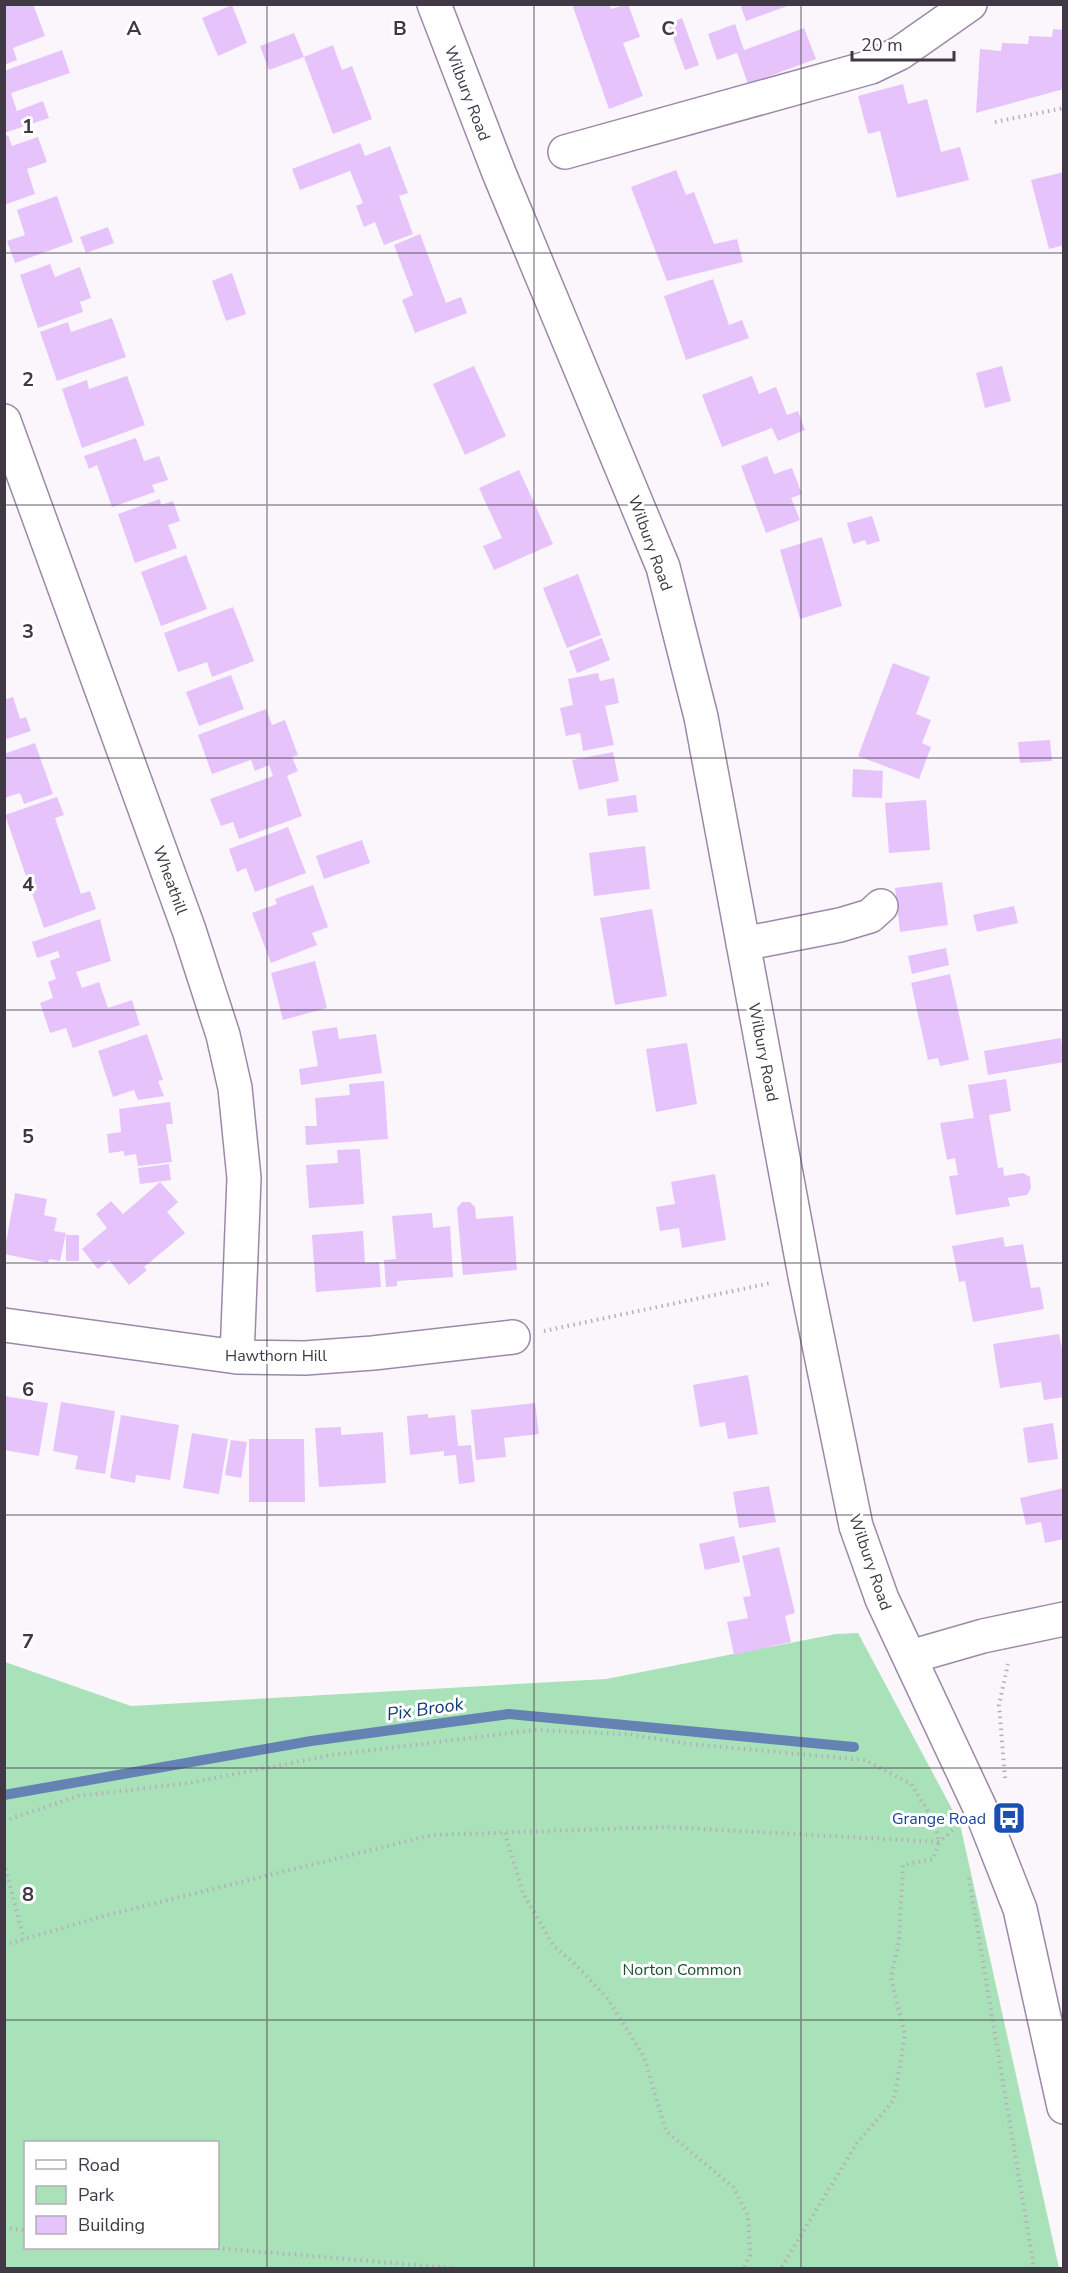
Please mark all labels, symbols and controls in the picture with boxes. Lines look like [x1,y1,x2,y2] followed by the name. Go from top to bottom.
[127,15,142,42] text: A
[393,15,407,42] text: B
[661,15,675,42] text: C
[852,24,954,62] scale bar
[861,33,903,57] text: 20 m
[439,43,495,144] street label: Wilbury Road
[22,113,34,140] text: 1
[22,366,34,393] text: 2
[623,493,678,594] street label: Wilbury Road
[22,618,34,645] text: 3
[147,843,193,918] street label: Wheathill
[22,871,34,898] text: 4
[743,1001,783,1103] street label: Wilbury Road
[22,1123,34,1150] text: 5
[225,1345,327,1367] street label: Hawthorn Hill
[22,1376,34,1403] text: 6
[843,1511,897,1613] street label: Wilbury Road
[22,1628,34,1655] text: 7
[385,1692,466,1726] water label: Pix Brook
[991,1800,1027,1836] bus stop icon: Grange Road
[892,1808,986,1830] place label: Grange Road
[22,1881,34,1908] text: 8
[623,1959,741,1981] park label: Norton Common
[24,2141,219,2249] legend
[78,2153,120,2177] text: Road
[78,2183,115,2207] text: Park
[78,2213,145,2237] text: Building

